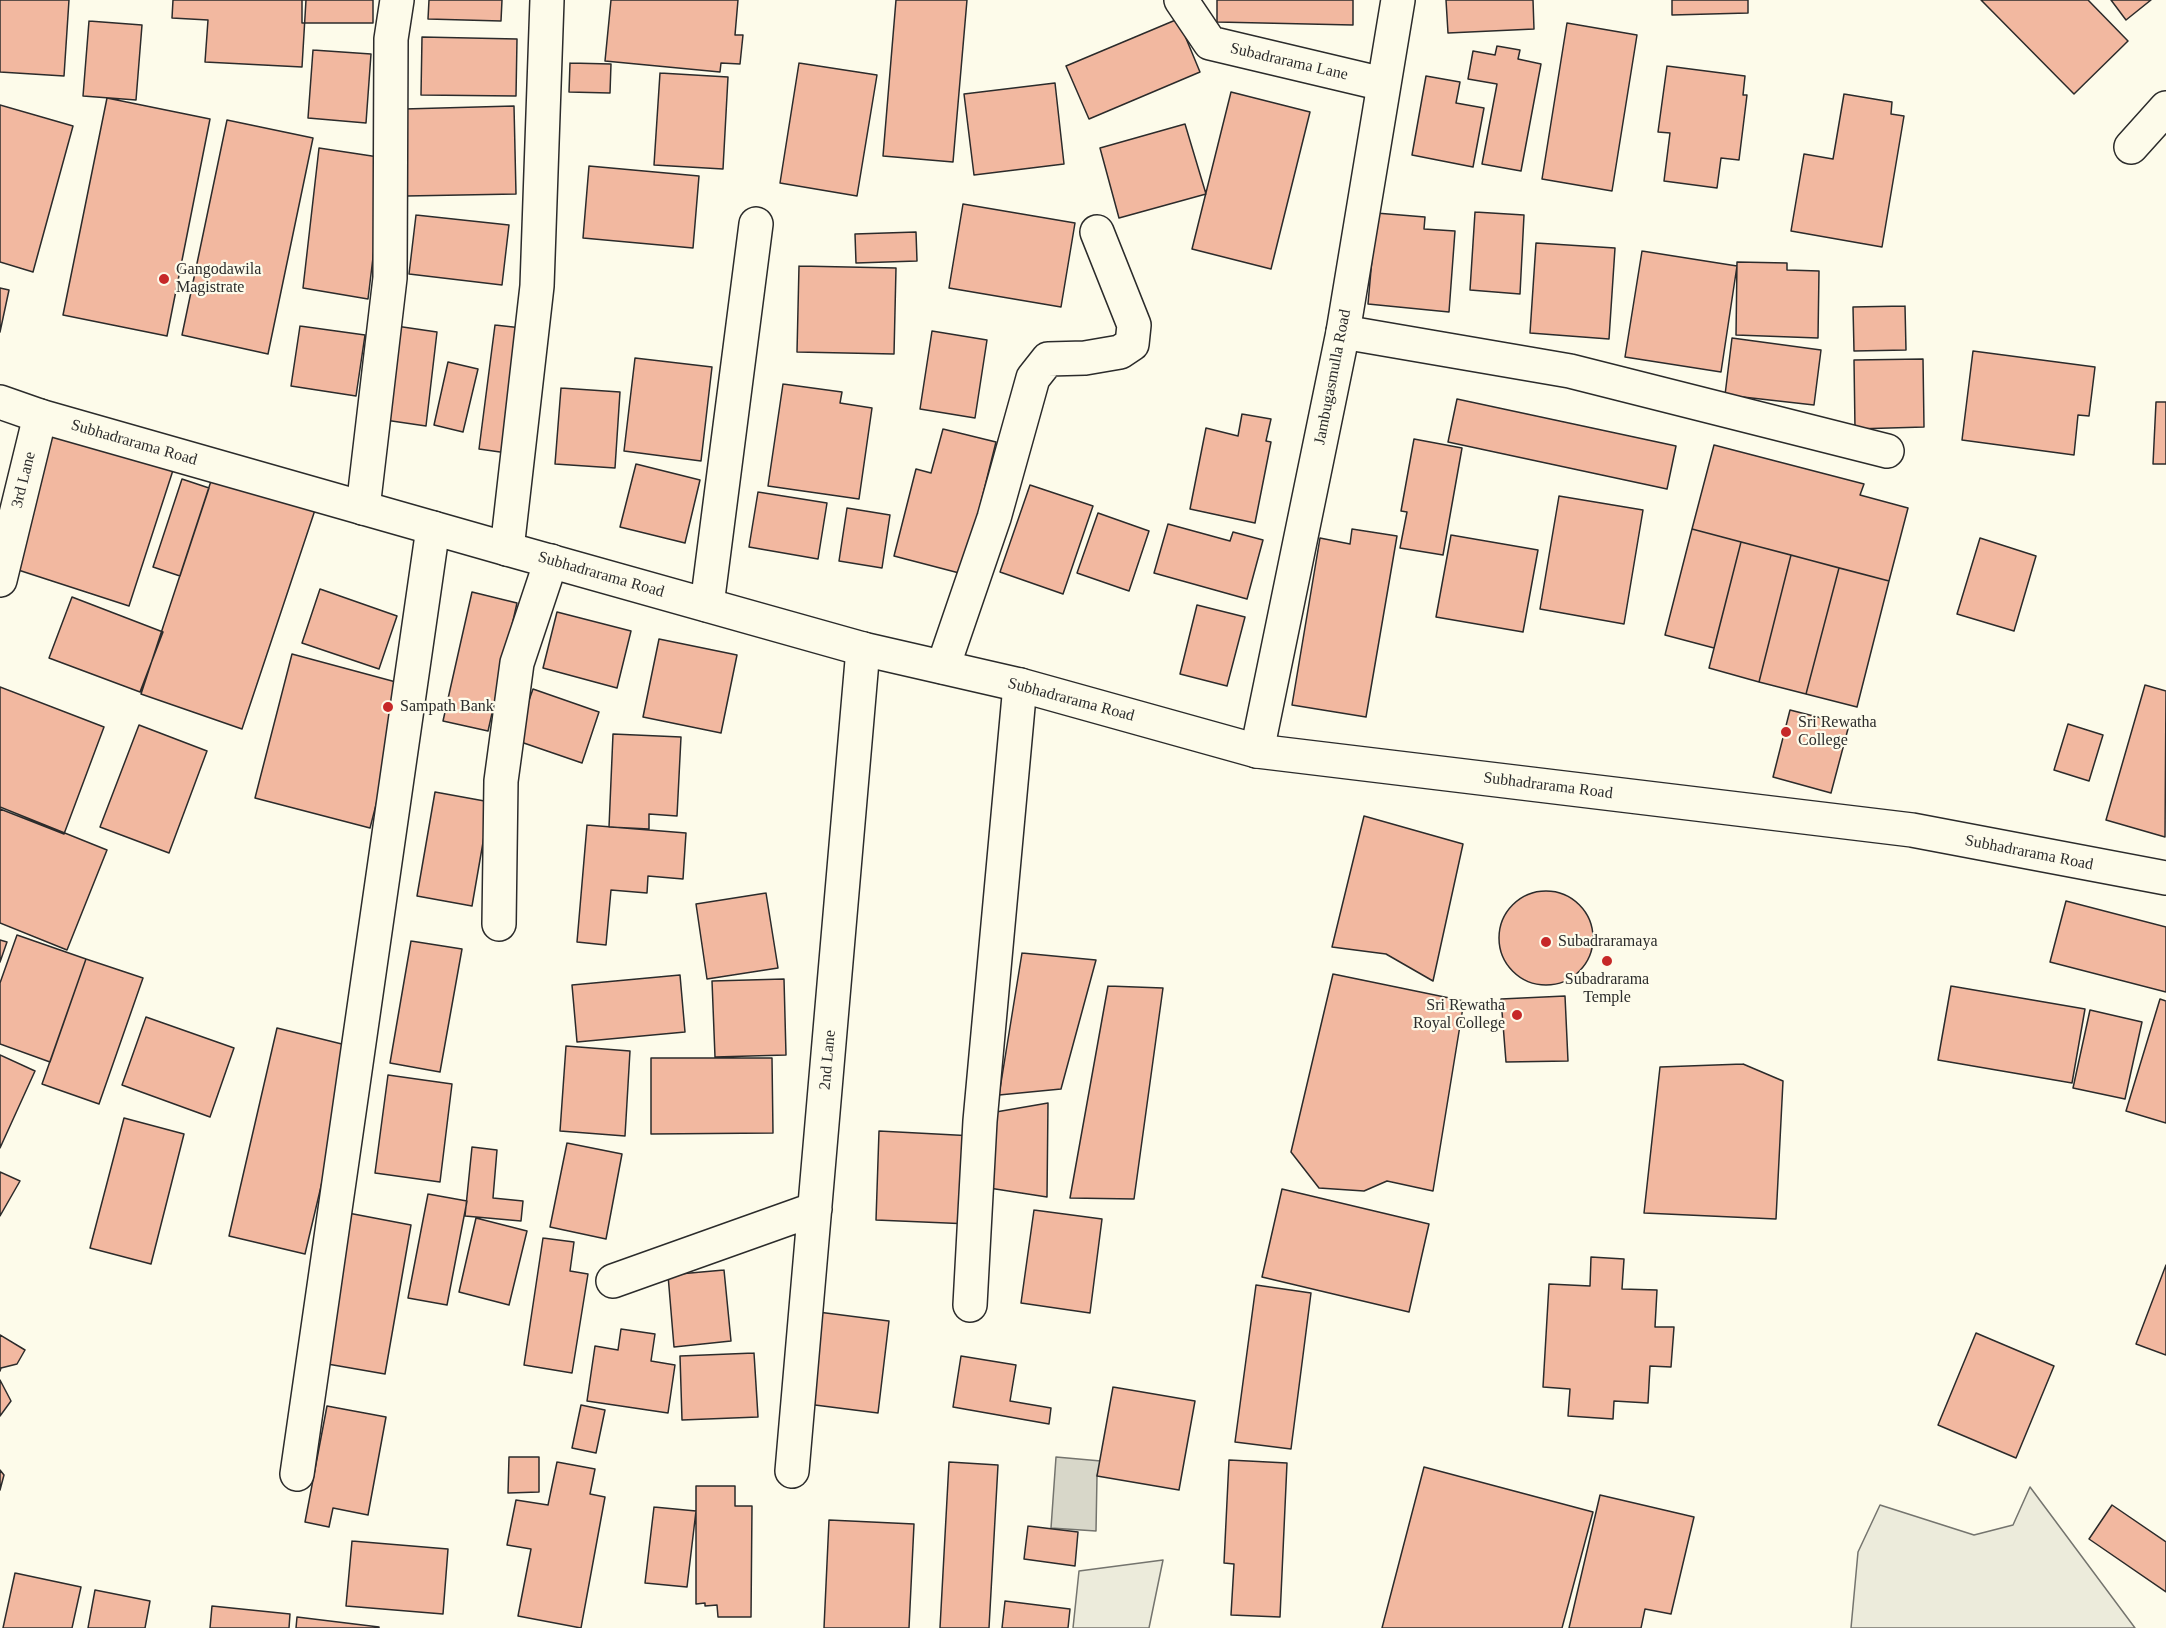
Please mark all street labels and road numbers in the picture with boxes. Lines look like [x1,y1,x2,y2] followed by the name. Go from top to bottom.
[1228,39,1350,85] street label: Subadrarama Lane
[1310,308,1356,446] street label: Jambugasmulla Road
[69,416,199,470] street label: Subhadrarama Road
[8,450,40,510] street label: 3rd Lane
[536,548,666,602] street label: Subhadrarama Road
[1006,674,1136,726] street label: Subhadrarama Road
[1482,769,1614,803] street label: Subhadrarama Road
[1963,831,2095,875] street label: Subhadrarama Road
[816,1029,840,1091] street label: 2nd Lane

